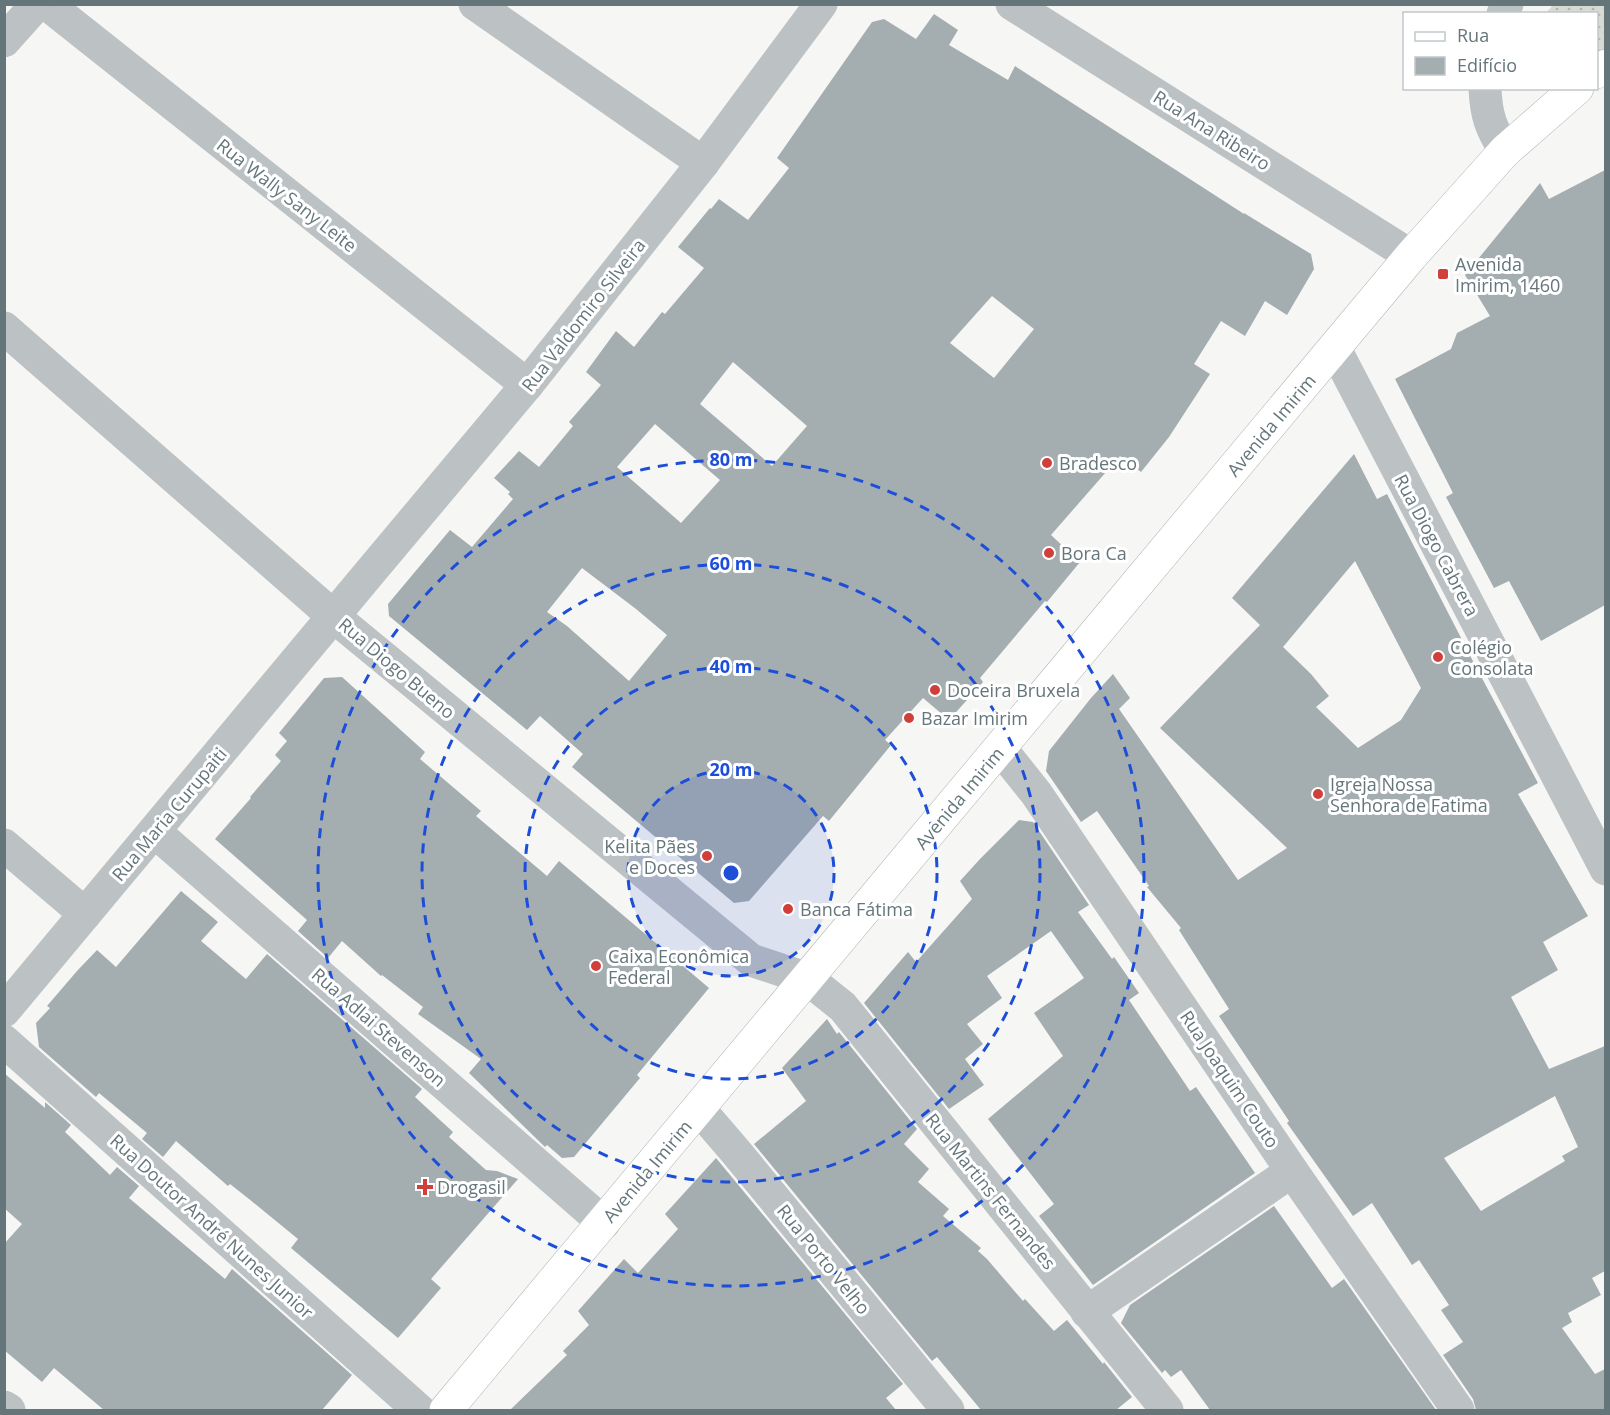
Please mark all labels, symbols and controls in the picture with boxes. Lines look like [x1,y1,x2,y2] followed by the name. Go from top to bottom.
[1403,12,1598,90] legend
[1457,23,1489,47] text: Rua
[1457,53,1517,77] text: Edifício
[1149,84,1275,176] street label: Rua Ana Ribeiro
[212,133,362,257] street label: Rua Wally Sany Leite
[516,234,650,396] street label: Rua Valdomiro Silveira
[1455,252,1560,297] place label: Avenida Imirim, 1460
[1436,267,1450,281] marker: Avenida Imirim, 1460
[1221,369,1321,481] street label: Avenida Imirim
[710,447,752,471] text: 80 m
[1059,451,1137,475] place label: Bradesco
[1040,456,1054,470] marker: Bradesco
[1389,470,1485,620] street label: Rua Diogo Cabrera
[1061,541,1127,565] place label: Bora Ca
[1042,546,1056,560] marker: Bora Ca
[710,551,752,575] text: 60 m
[334,612,460,724] street label: Rua Diogo Bueno
[1450,635,1534,680] place label: Colégio Consolata
[1431,650,1445,664] marker: Colégio Consolata
[710,654,752,678] text: 40 m
[947,678,1080,702] place label: Doceira Bruxela
[928,683,942,697] marker: Doceira Bruxela
[921,706,1028,730] place label: Bazar Imirim
[902,711,916,725] marker: Bazar Imirim
[106,742,232,886] street label: Rua Maria Curupaiti
[909,742,1009,854] street label: Avenida Imirim
[710,757,752,781] text: 20 m
[1330,772,1488,817] place label: Igreja Nossa Senhora de Fatima
[1311,787,1325,801] marker: Igreja Nossa Senhora de Fatima
[604,834,695,879] place label: Kelita Pães e Doces
[700,849,714,863] marker: Kelita Pães e Doces
[721,863,741,883] centre of rings
[800,897,913,921] place label: Banca Fátima
[781,902,795,916] marker: Banca Fátima
[608,944,749,989] place label: Caixa Econômica Federal
[589,959,603,973] marker: Caixa Econômica Federal
[307,962,451,1092] street label: Rua Adlai Stevenson
[1175,1006,1285,1152] street label: Rua Joaquim Couto
[921,1108,1061,1274] street label: Rua Martins Fernandes
[597,1115,697,1227] street label: Avenida Imirim
[105,1128,319,1324] street label: Rua Doutor André Nunes Junior
[437,1175,506,1199] place label: Drogasil
[418,1180,432,1194] marker: Drogasil
[772,1199,876,1319] street label: Rua Porto Velho

